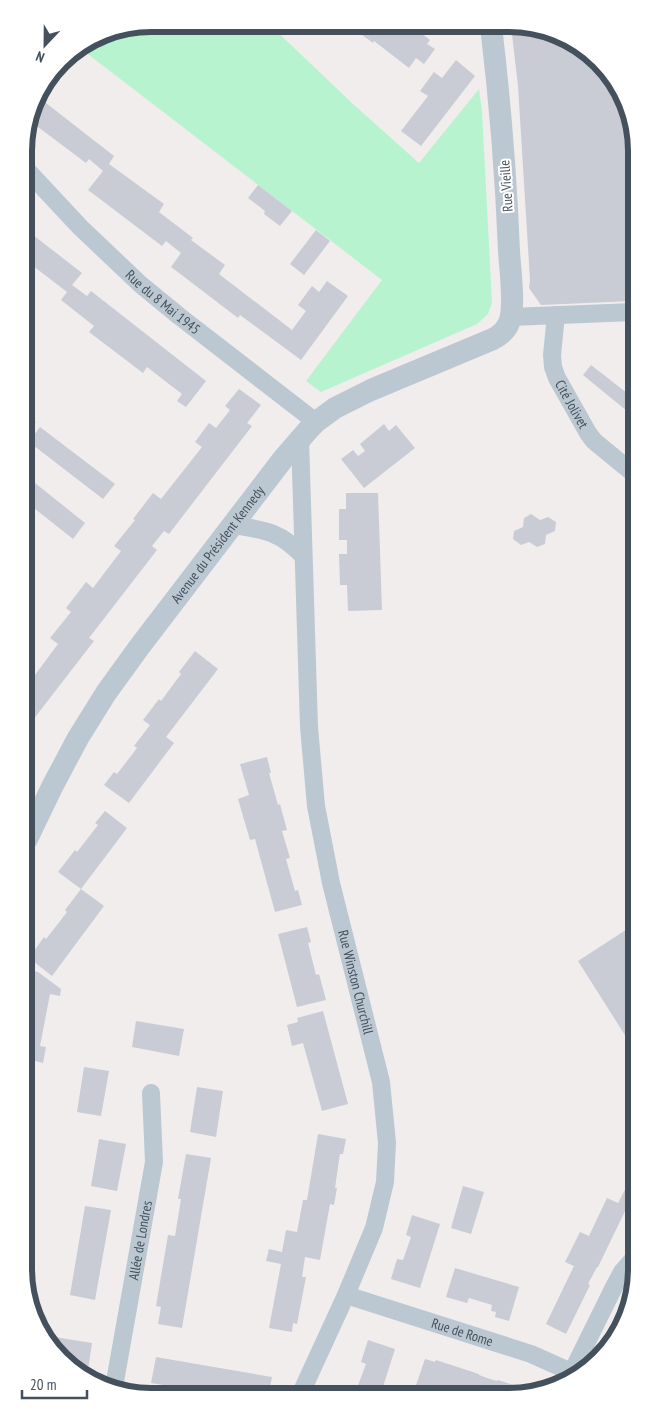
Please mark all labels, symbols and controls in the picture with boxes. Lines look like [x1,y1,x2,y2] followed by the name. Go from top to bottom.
[20,20,70,70] north arrow
[33,47,47,67] text: N
[495,159,517,212] street label: Rue Vieille
[122,266,204,338] street label: Rue du 8 Mai 1945
[551,377,593,432] street label: Cité Jolivet
[167,481,269,607] street label: Avenue du Président Kennedy
[334,928,378,1037] street label: Rue Winston Churchill
[124,1199,156,1281] street label: Allée de Londres
[429,1314,495,1350] street label: Rue de Rome
[22,1368,88,1400] scale bar
[30,1375,56,1394] text: 20 m

